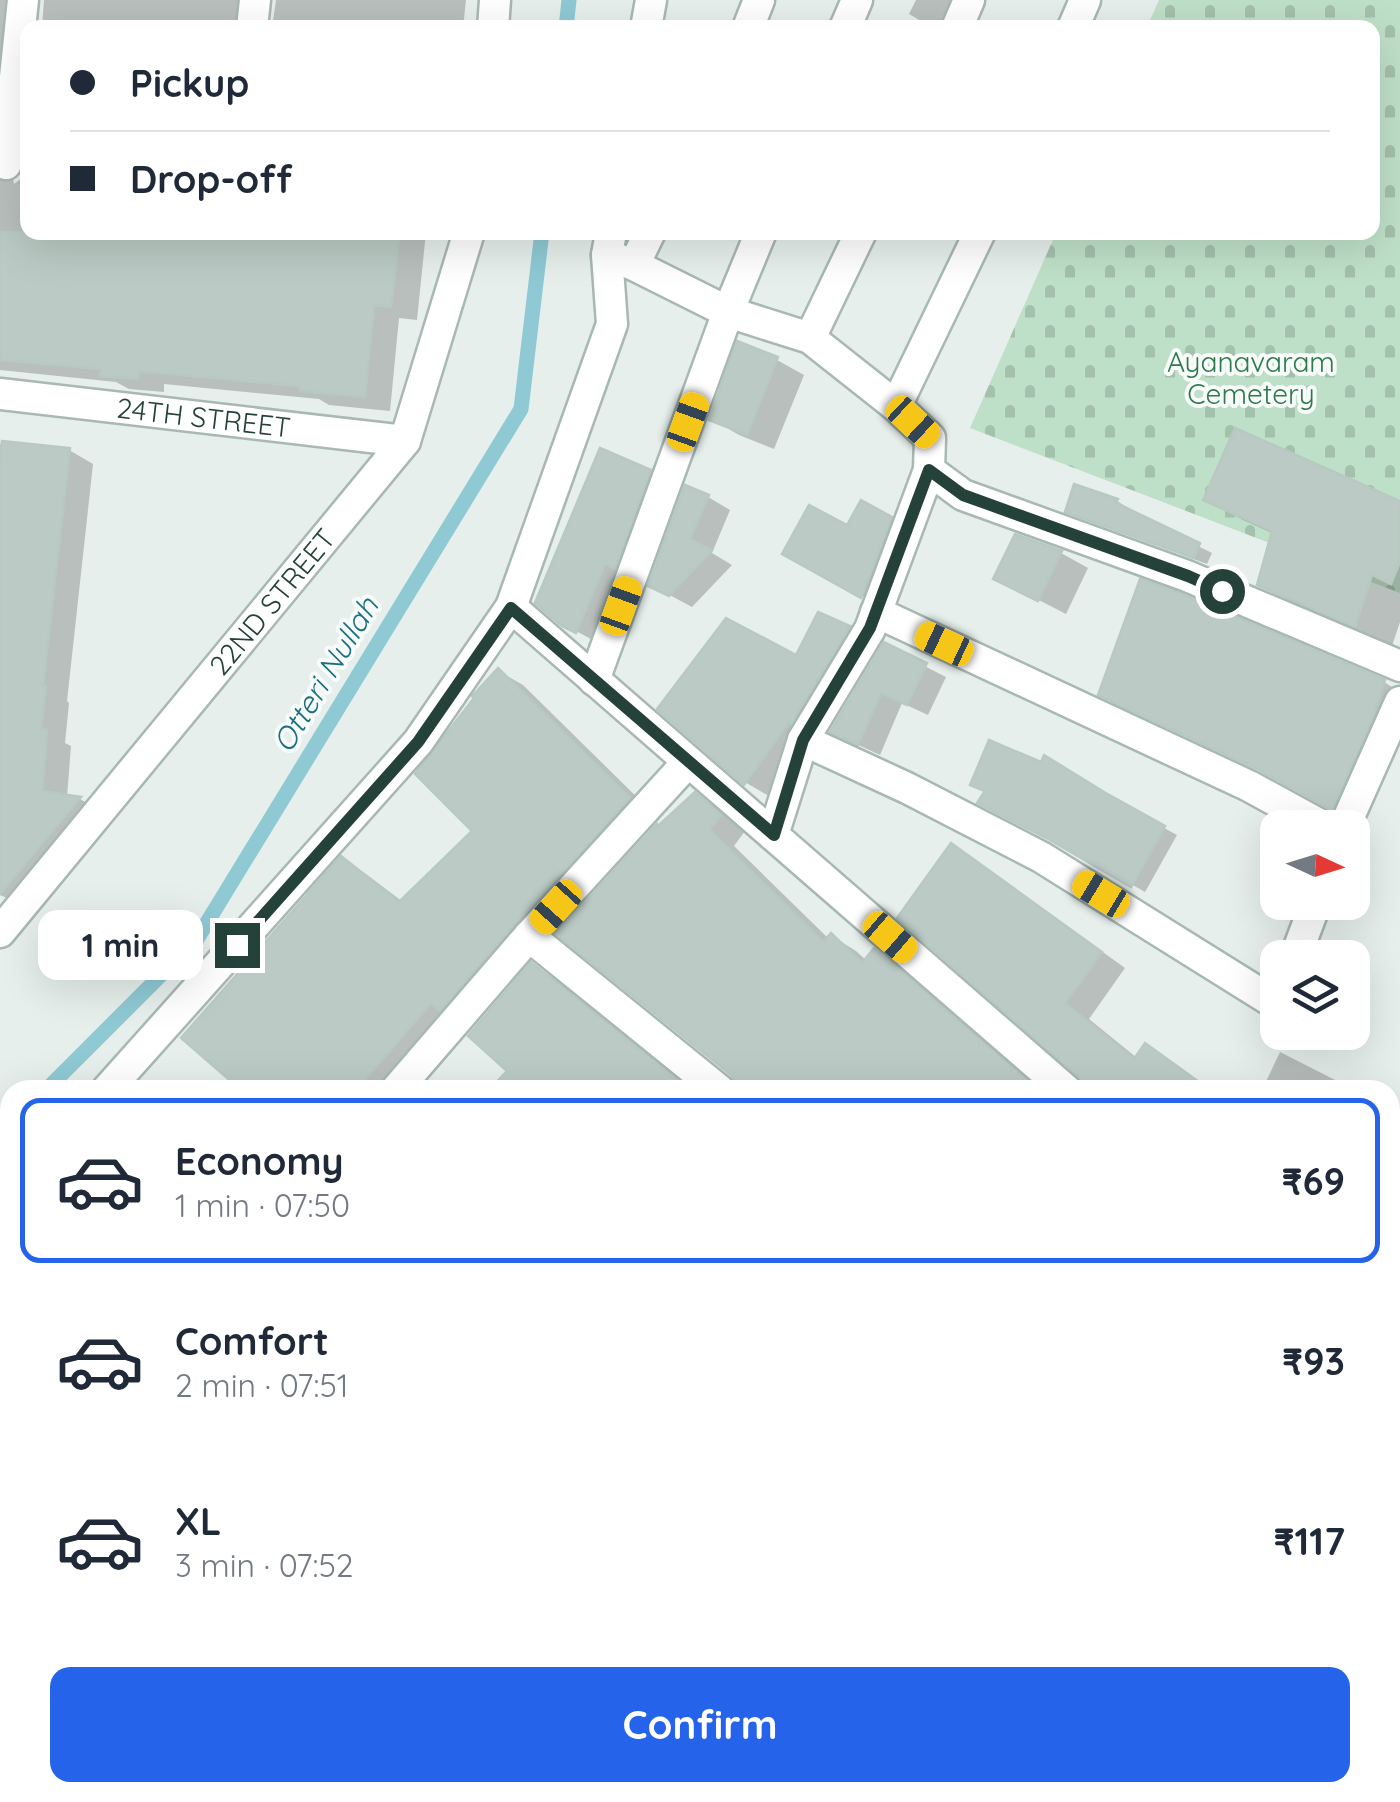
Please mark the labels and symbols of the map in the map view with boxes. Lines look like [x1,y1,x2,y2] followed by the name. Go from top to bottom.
[1167,344,1335,411] park label: Ayanavaram Cemetery
[664,389,712,455] car
[115,390,293,445] street label: 24TH STREET
[881,391,945,453] car
[201,521,343,682] street label: 22ND STREET
[1200,569,1245,614] route start
[597,573,645,639] car
[264,589,387,759] water label: Otteri Nullah
[910,618,978,670] car
[1260,810,1370,920] north arrow
[1068,866,1134,922] car
[525,875,587,939] car
[858,906,922,968] car
[37,910,202,980] callout: 1 min
[215,923,260,968] route end

